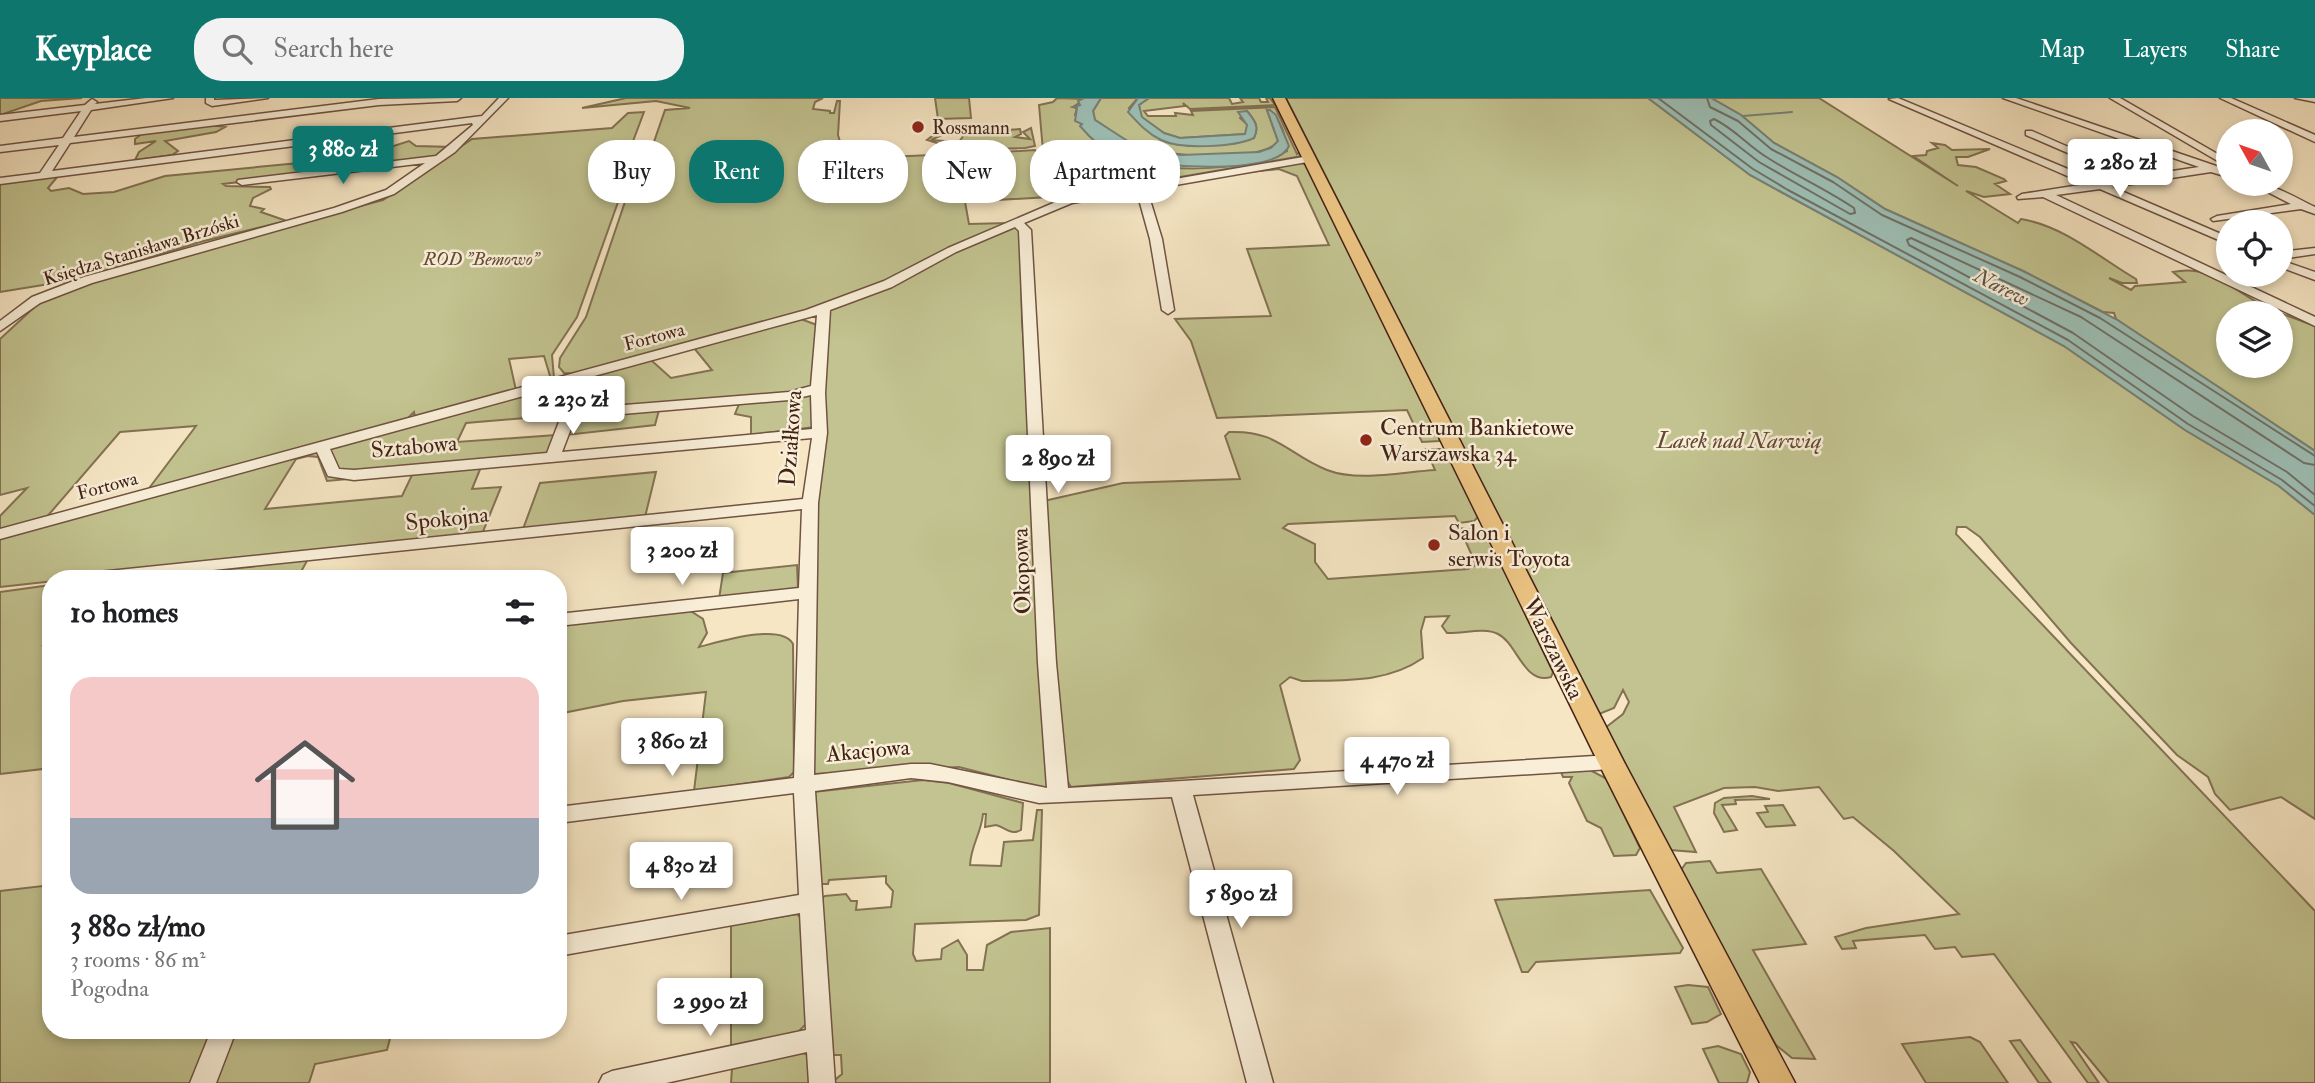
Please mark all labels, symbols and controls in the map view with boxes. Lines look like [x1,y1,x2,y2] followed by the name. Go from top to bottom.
[194,18,684,81] search box
[35,29,152,70] text: Keyplace
[218,30,256,68] icon: search
[274,33,394,65] text: Search here
[2040,34,2085,65] text: Map
[2123,34,2187,65] text: Layers
[2225,34,2280,65] text: Share
[932,116,1010,140] place label: Rossmann
[910,119,926,135] marker: Rossmann
[2216,119,2292,196] north arrow
[2216,119,2293,378] map controls
[271,126,415,186] pin: 3 880 zł
[309,134,377,163] text: 3 880 zł
[588,140,675,203] chip: Buy
[689,140,784,203] chip: Rent
[798,140,908,203] chip: Filters
[922,140,1016,203] chip: New
[1030,140,1180,203] chip: Apartment
[2048,140,2192,199] pin: 2 280 zł
[2084,147,2156,176] text: 2 280 zł
[41,209,242,291] street label: Księdza Stanisława Brzóski
[2216,210,2293,287] button: locate
[422,247,541,271] park label: ROD "Bemowo"
[1969,262,2034,313] water label: Narew
[2216,301,2293,378] button: layers
[621,317,688,357] street label: Fortowa
[501,376,645,436] pin: 2 230 zł
[538,384,608,413] text: 2 230 zł
[773,388,808,487] street label: Działkowa
[1379,413,1574,468] place label: Centrum Bankietowe Warszawska 34
[1655,426,1822,455] park label: Lasek nad Narwią
[370,428,459,465] street label: Sztabowa
[1358,432,1374,448] marker: Centrum Bankietowe Warszawska 34
[986,436,1130,495] pin: 2 890 zł
[1022,443,1094,472] text: 2 890 zł
[74,466,141,506] street label: Fortowa
[404,500,491,538] street label: Spokojna
[1448,518,1571,573] place label: Salon i serwis Toyota
[1005,527,1038,615] street label: Okopowa
[610,528,754,587] pin: 3 200 zł
[647,535,717,564] text: 3 200 zł
[1426,537,1442,553] marker: Salon i serwis Toyota
[1516,592,1591,704] street label: Warszawska
[501,593,539,631] icon: filters
[70,594,178,631] text: 10 homes
[600,718,744,778] pin: 3 860 zł
[242,722,368,848] icon: home
[637,726,707,755] text: 3 860 zł
[824,732,912,769] street label: Akacjowa
[1325,738,1469,797] pin: 4 470 zł
[1360,745,1434,774] text: 4 470 zł
[609,842,753,902] pin: 4 830 zł
[646,850,716,879] text: 4 830 zł
[1169,870,1313,930] pin: 5 890 zł
[1205,878,1277,907] text: 5 890 zł
[70,908,205,945] text: 3 880 zł/mo
[70,945,206,974] text: 3 rooms · 86 m²
[70,974,149,1003] text: Pogodna
[638,978,782,1038] pin: 2 990 zł
[673,986,747,1015] text: 2 990 zł

